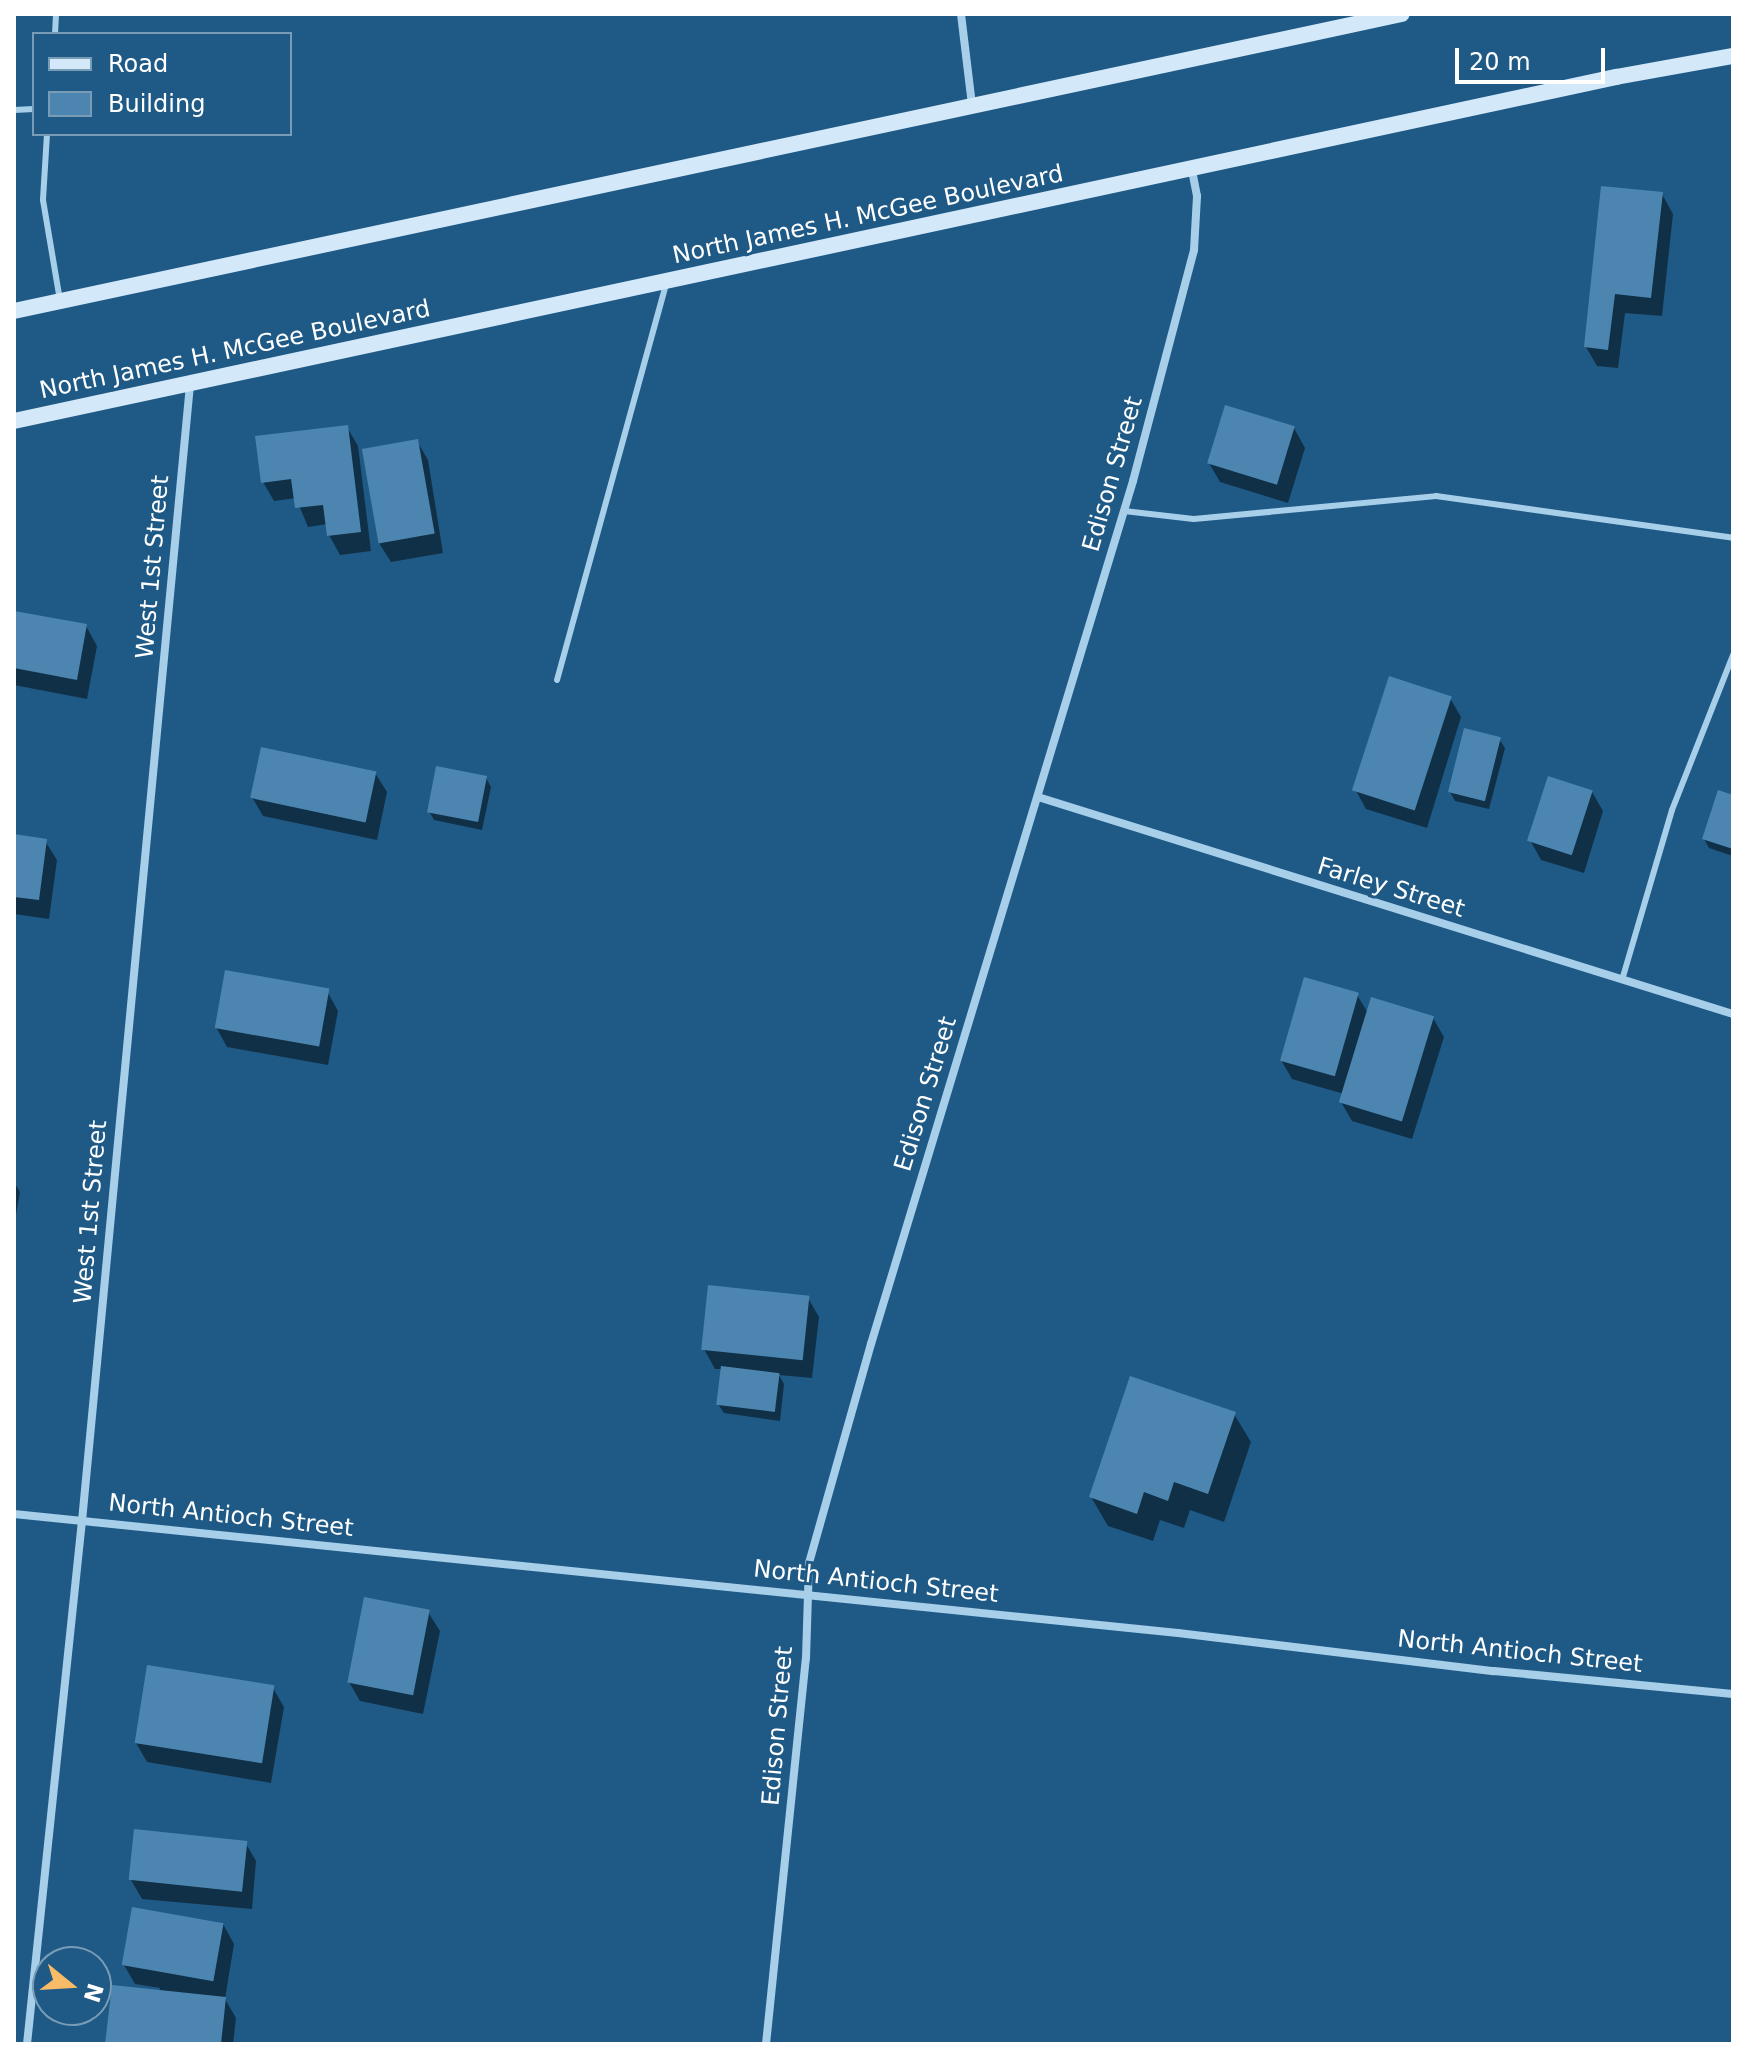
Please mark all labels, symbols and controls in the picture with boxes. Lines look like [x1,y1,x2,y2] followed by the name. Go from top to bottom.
[32,32,292,136] legend
[1459,32,1609,82] scale bar
[1469,48,1531,76] text: 20 m
[108,50,168,78] text: Road
[108,90,205,118] text: Building
[670,159,1066,271] street label: North James H. McGee Boulevard
[37,294,433,406] street label: North James H. McGee Boulevard
[1077,393,1149,555] street label: Edison Street
[131,474,175,660] street label: West 1st Street
[1314,852,1468,924] street label: Farley Street
[889,1013,963,1175] street label: Edison Street
[69,1119,113,1305] street label: West 1st Street
[107,1489,355,1543] street label: North Antioch Street
[752,1555,1000,1609] street label: North Antioch Street
[1396,1625,1644,1679] street label: North Antioch Street
[757,1645,799,1807] street label: Edison Street
[32,1946,112,2026] north arrow
[79,1980,108,2006] text: N

